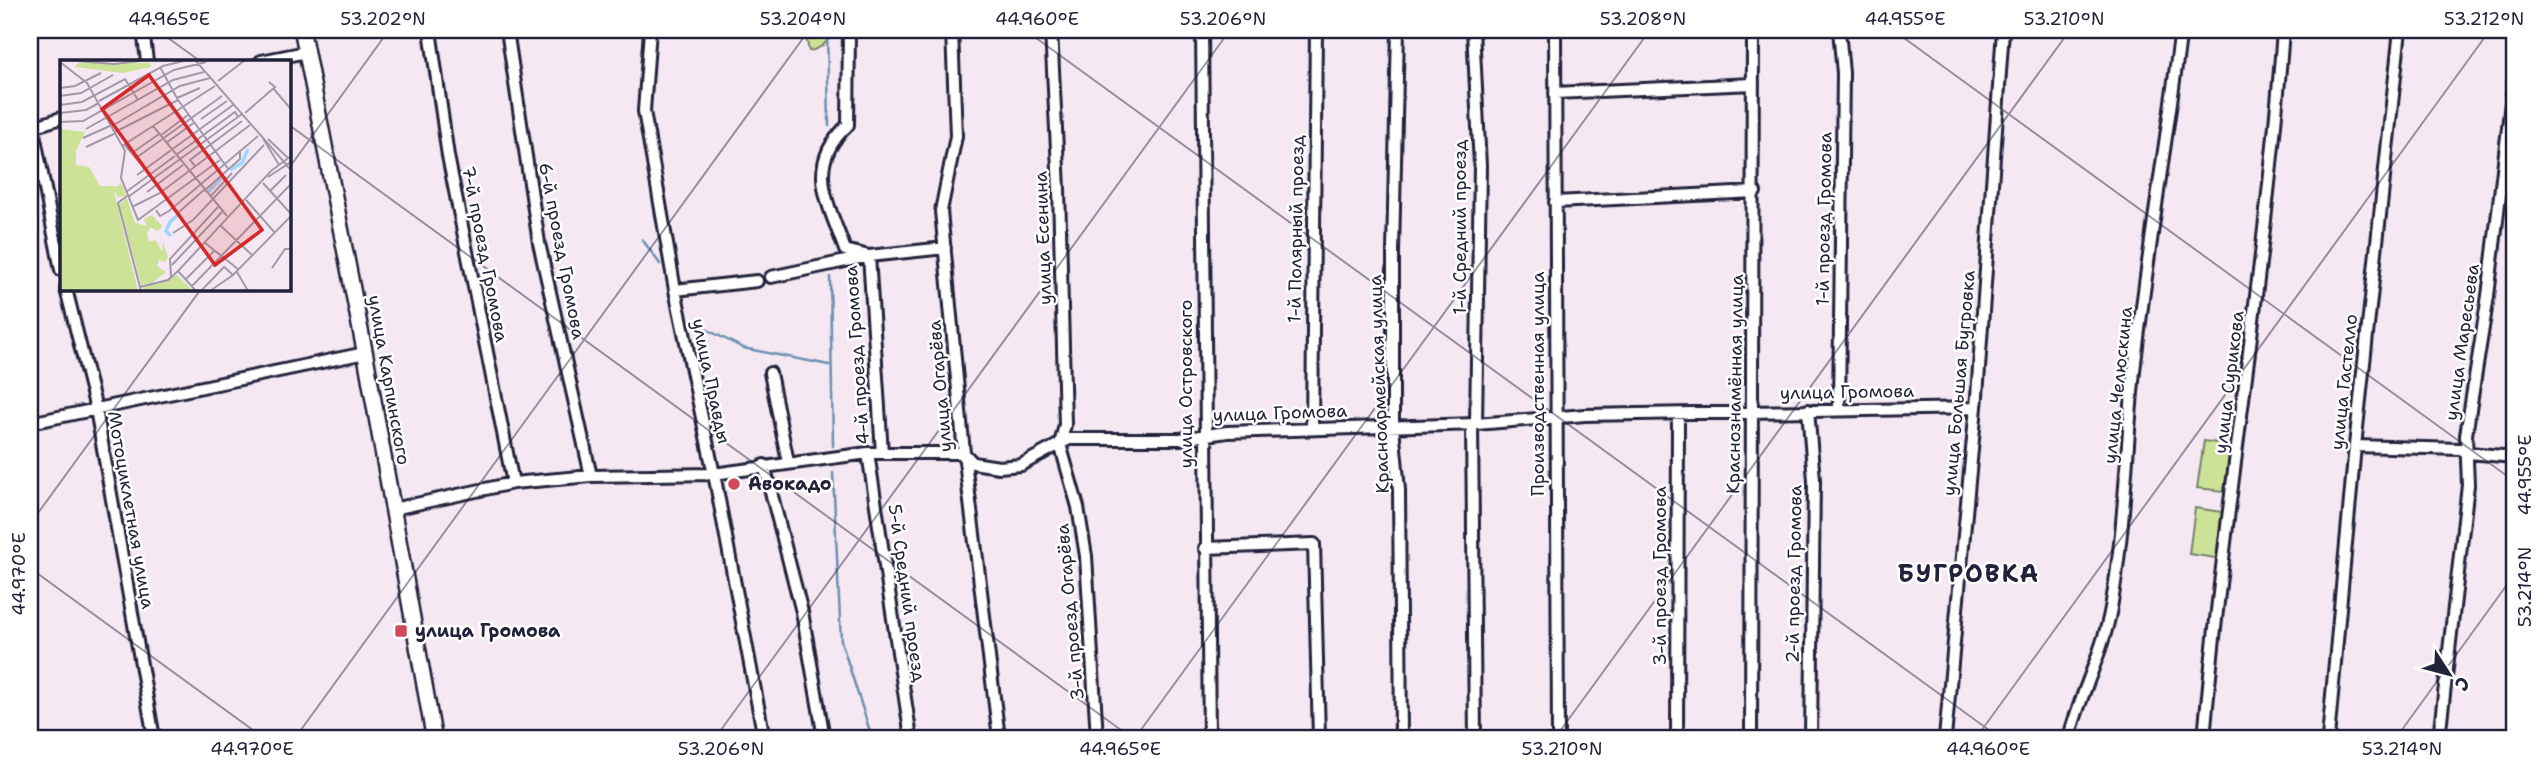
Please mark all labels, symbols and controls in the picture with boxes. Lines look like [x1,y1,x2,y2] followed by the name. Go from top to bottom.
[128,7,210,31] text: 44.965°E
[340,7,426,31] text: 53.202°N
[760,7,846,31] text: 53.204°N
[995,7,1079,31] text: 44.960°E
[1180,7,1266,31] text: 53.206°N
[1600,7,1686,31] text: 53.208°N
[1865,7,1945,31] text: 44.955°E
[2024,7,2104,31] text: 53.210°N
[2444,7,2524,31] text: 53.212°N
[60,60,290,290] inset map
[1810,132,1838,306] street label: 1-й проезд Громова
[1282,134,1310,323] street label: 1-й Полярный проезд
[1448,139,1472,315] street label: 1-й Средний проезд
[533,161,591,341] street label: 6-й проезд Громова
[456,164,514,344] street label: 7-й проезд Громова
[1029,171,1057,305] street label: улица Есенина
[2439,262,2485,422] street label: улица Маресьева
[839,265,875,445] street label: 4-й проезд Громова
[1937,269,1981,497] street label: улица Большая Бугровка
[1526,272,1550,496] street label: Производственная улица
[1363,274,1395,494] street label: Красноармейская улица
[1721,274,1749,494] street label: Краснознамённая улица
[362,293,416,467] street label: улица Карпинского
[1174,300,1198,468] street label: улица Островского
[2098,305,2138,465] street label: улица Челюскина
[2208,309,2250,455] street label: улица Сурикова
[2325,313,2363,451] street label: улица Гастелло
[686,316,736,446] street label: улица Правды
[922,319,958,453] street label: улица Огарёва
[1780,379,1914,405] street label: улица Громова
[1212,399,1348,427] street label: улица Громова
[102,409,160,611] street label: Мотоциклетная улица
[2513,435,2537,515] text: 44.955°E
[748,472,831,496] place label: Авокадо
[726,476,742,492] marker: Авокадо
[1780,485,1808,663] street label: 2-й проезд Громова
[1648,486,1672,666] street label: 3-й проезд Громова
[883,502,931,684] street label: 5-й Средний проезд
[1050,523,1090,701] street label: 3-й проезд Огарёва
[7,532,31,616] text: 44.970°E
[2513,547,2537,627] text: 53.214°N
[1898,558,2040,590] district label: БУГРОВКА
[415,619,561,643] place label: улица Громова
[393,623,409,639] marker: улица Громова
[2414,638,2484,708] north arrow
[2449,672,2476,696] text: С
[210,737,294,761] text: 44.970°E
[678,737,764,761] text: 53.206°N
[1079,737,1161,761] text: 44.965°E
[1522,737,1602,761] text: 53.210°N
[1946,737,2030,761] text: 44.960°E
[2362,737,2442,761] text: 53.214°N

